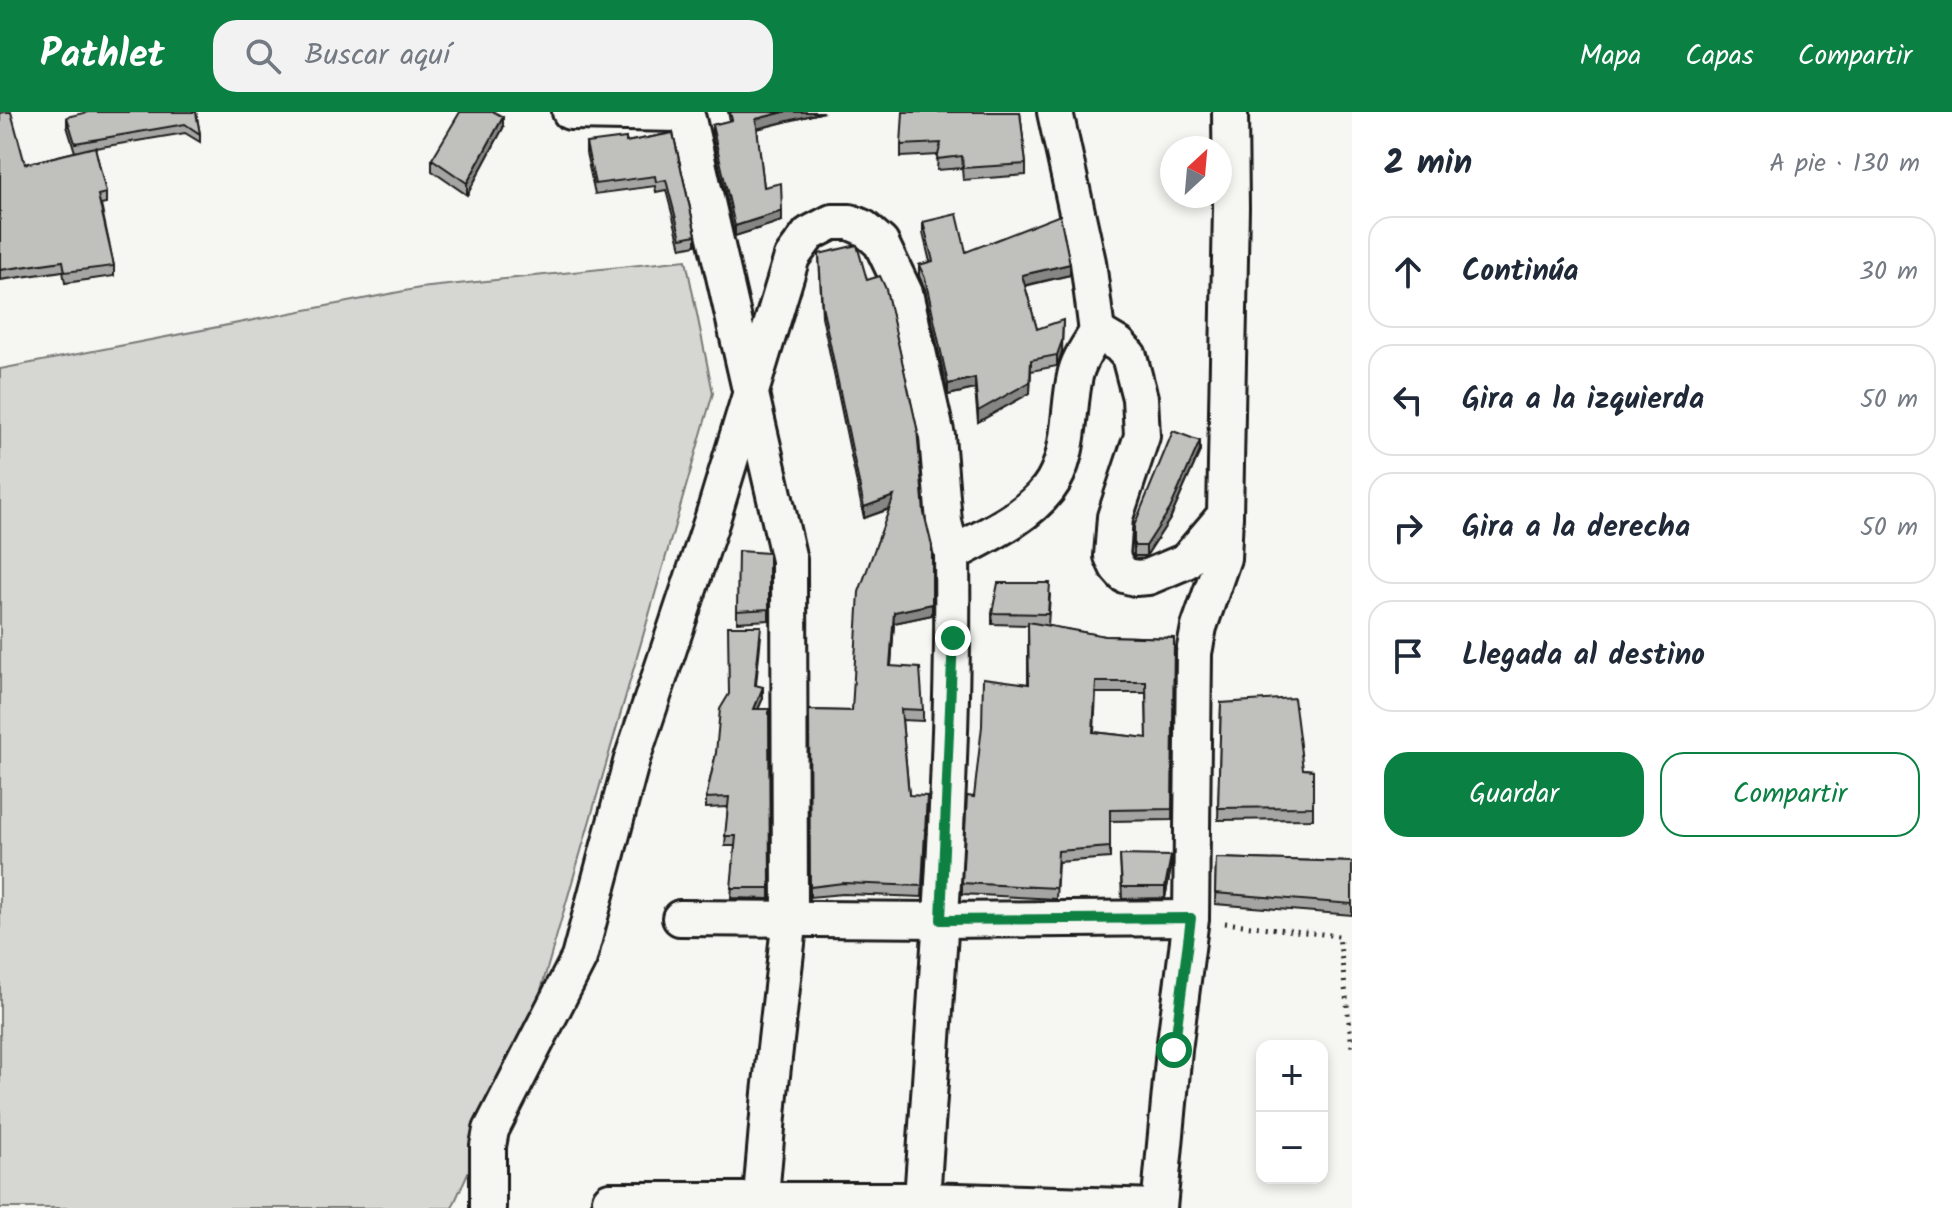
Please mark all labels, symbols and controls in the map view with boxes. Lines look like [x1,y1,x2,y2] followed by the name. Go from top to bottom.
[213,20,773,92] search box
[40,26,165,86] text: Pathlet
[305,32,450,80] text: Buscar aquí
[241,34,285,78] icon: search
[1580,34,1641,79] text: Mapa
[1685,34,1754,79] text: Capas
[1798,34,1912,79] text: Compartir
[1160,136,1232,208] north arrow
[1384,137,1472,191] text: 2 min
[1769,143,1920,185] text: A pie · 130 m
[1462,248,1578,296] text: Continúa
[1386,250,1430,294] icon: ahead
[1859,251,1918,293] text: 30 m
[1462,376,1704,424] text: Gira a la izquierda
[1386,378,1430,422] icon: left
[1860,379,1918,421] text: 50 m
[1462,504,1690,552] text: Gira a la derecha
[1386,506,1430,550] icon: right
[1860,507,1918,549] text: 50 m
[935,620,971,656] route end
[1462,632,1705,680] text: Llegada al destino
[1386,634,1430,678] icon: arrive
[1384,752,1644,837] button: Guardar
[1660,752,1920,837] button: Compartir
[1156,1032,1192,1068] route start
[1256,1040,1328,1184] map controls
[1256,1040,1328,1112] button: +
[1256,1112,1328,1184] button: −

